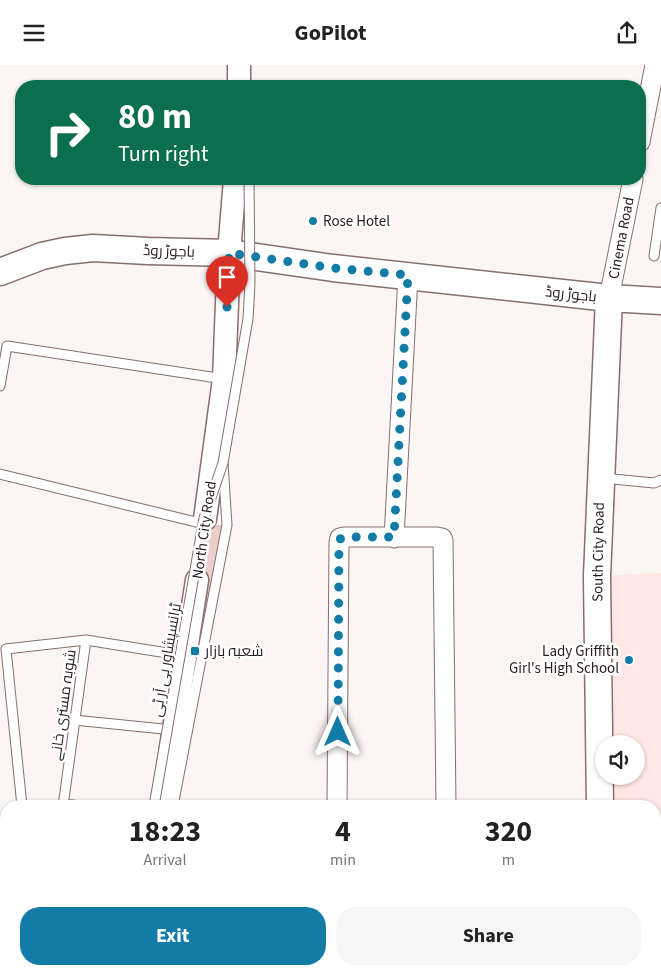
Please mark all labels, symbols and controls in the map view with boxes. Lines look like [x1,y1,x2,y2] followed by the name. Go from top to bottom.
[295,17,366,49] text: GoPilot
[20,19,48,47] icon: menu
[613,19,641,47] icon: share
[118,92,192,142] text: 80 m
[35,100,100,165] icon: right
[118,138,208,170] text: Turn right
[603,195,640,281] street label: Cinema Road
[323,211,390,232] place label: Rose Hotel
[307,215,319,227] marker: Rose Hotel
[143,240,195,263] street label: باجوڑ روڈ
[206,256,248,307] pin
[213,263,241,291] icon: arrive
[544,281,598,308] street label: باجوڑ روڈ
[187,480,222,580] street label: North City Road
[587,502,610,602] street label: South City Road
[146,602,187,718] street label: ٹرانسپشاور بی آر ٹی
[204,641,263,662] place label: شعبہ بازار
[509,641,619,679] place label: Lady Griffith Girl's High School
[189,645,201,657] marker: شعبہ بازار
[45,648,82,762] street label: شوبہ مستری خانے
[623,654,635,666] marker: Lady Griffith Girl's High School
[311,705,363,757] position arrow
[595,735,645,785] map controls
[595,735,645,785] button: sound
[129,810,201,853] text: 18:23
[335,810,351,853] text: 4
[485,810,532,853] text: 320
[143,849,186,871] text: Arrival
[330,849,356,871] text: min
[502,849,515,871] text: m
[20,907,326,965] button: Exit
[336,907,641,965] button: Share

